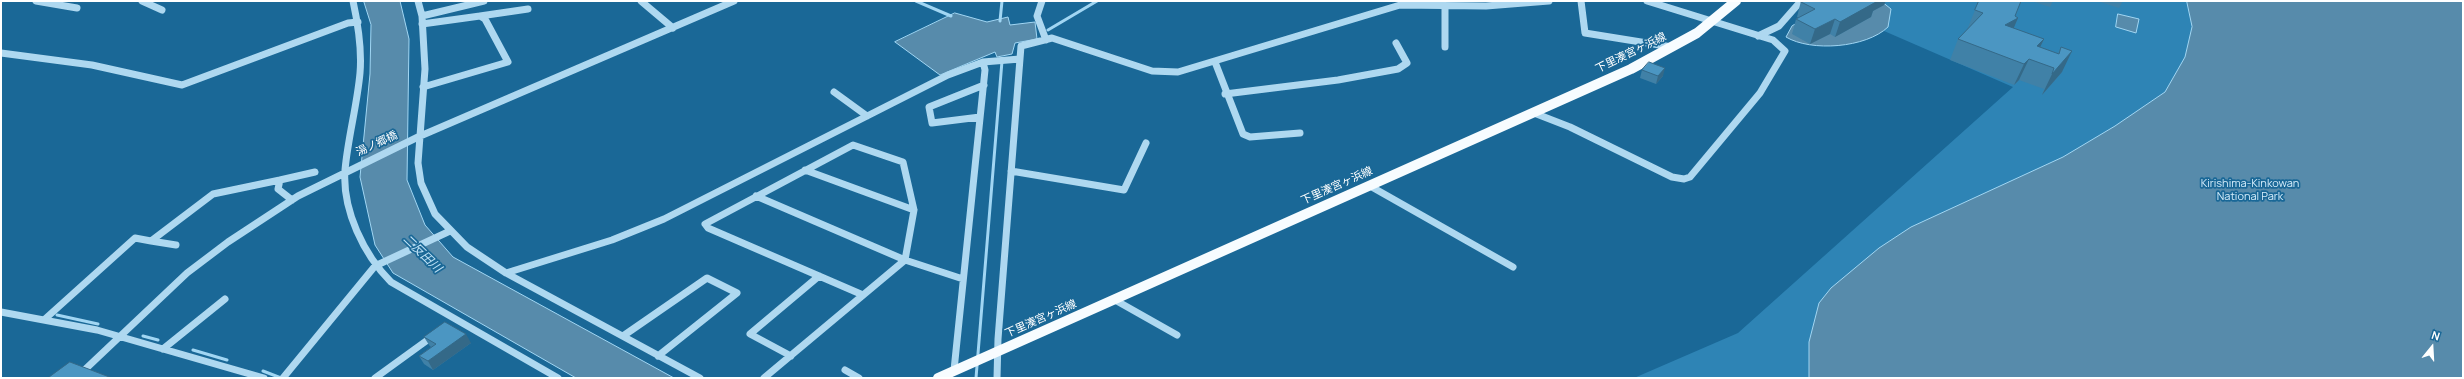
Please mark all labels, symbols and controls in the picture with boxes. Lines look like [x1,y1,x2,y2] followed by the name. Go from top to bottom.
[1594,30,1668,76] street label: 下里湊宮ヶ浜線
[354,129,400,159] street label: 湯ノ郷橋
[1299,164,1375,208] street label: 下里湊宮ヶ浜線
[2201,177,2299,203] park label: Kirishima-Kinkowan National Park
[400,232,444,276] water label: 二反田川
[1003,297,1079,341] street label: 下里湊宮ヶ浜線
[2412,327,2452,367] north arrow
[2430,327,2442,343] text: N

